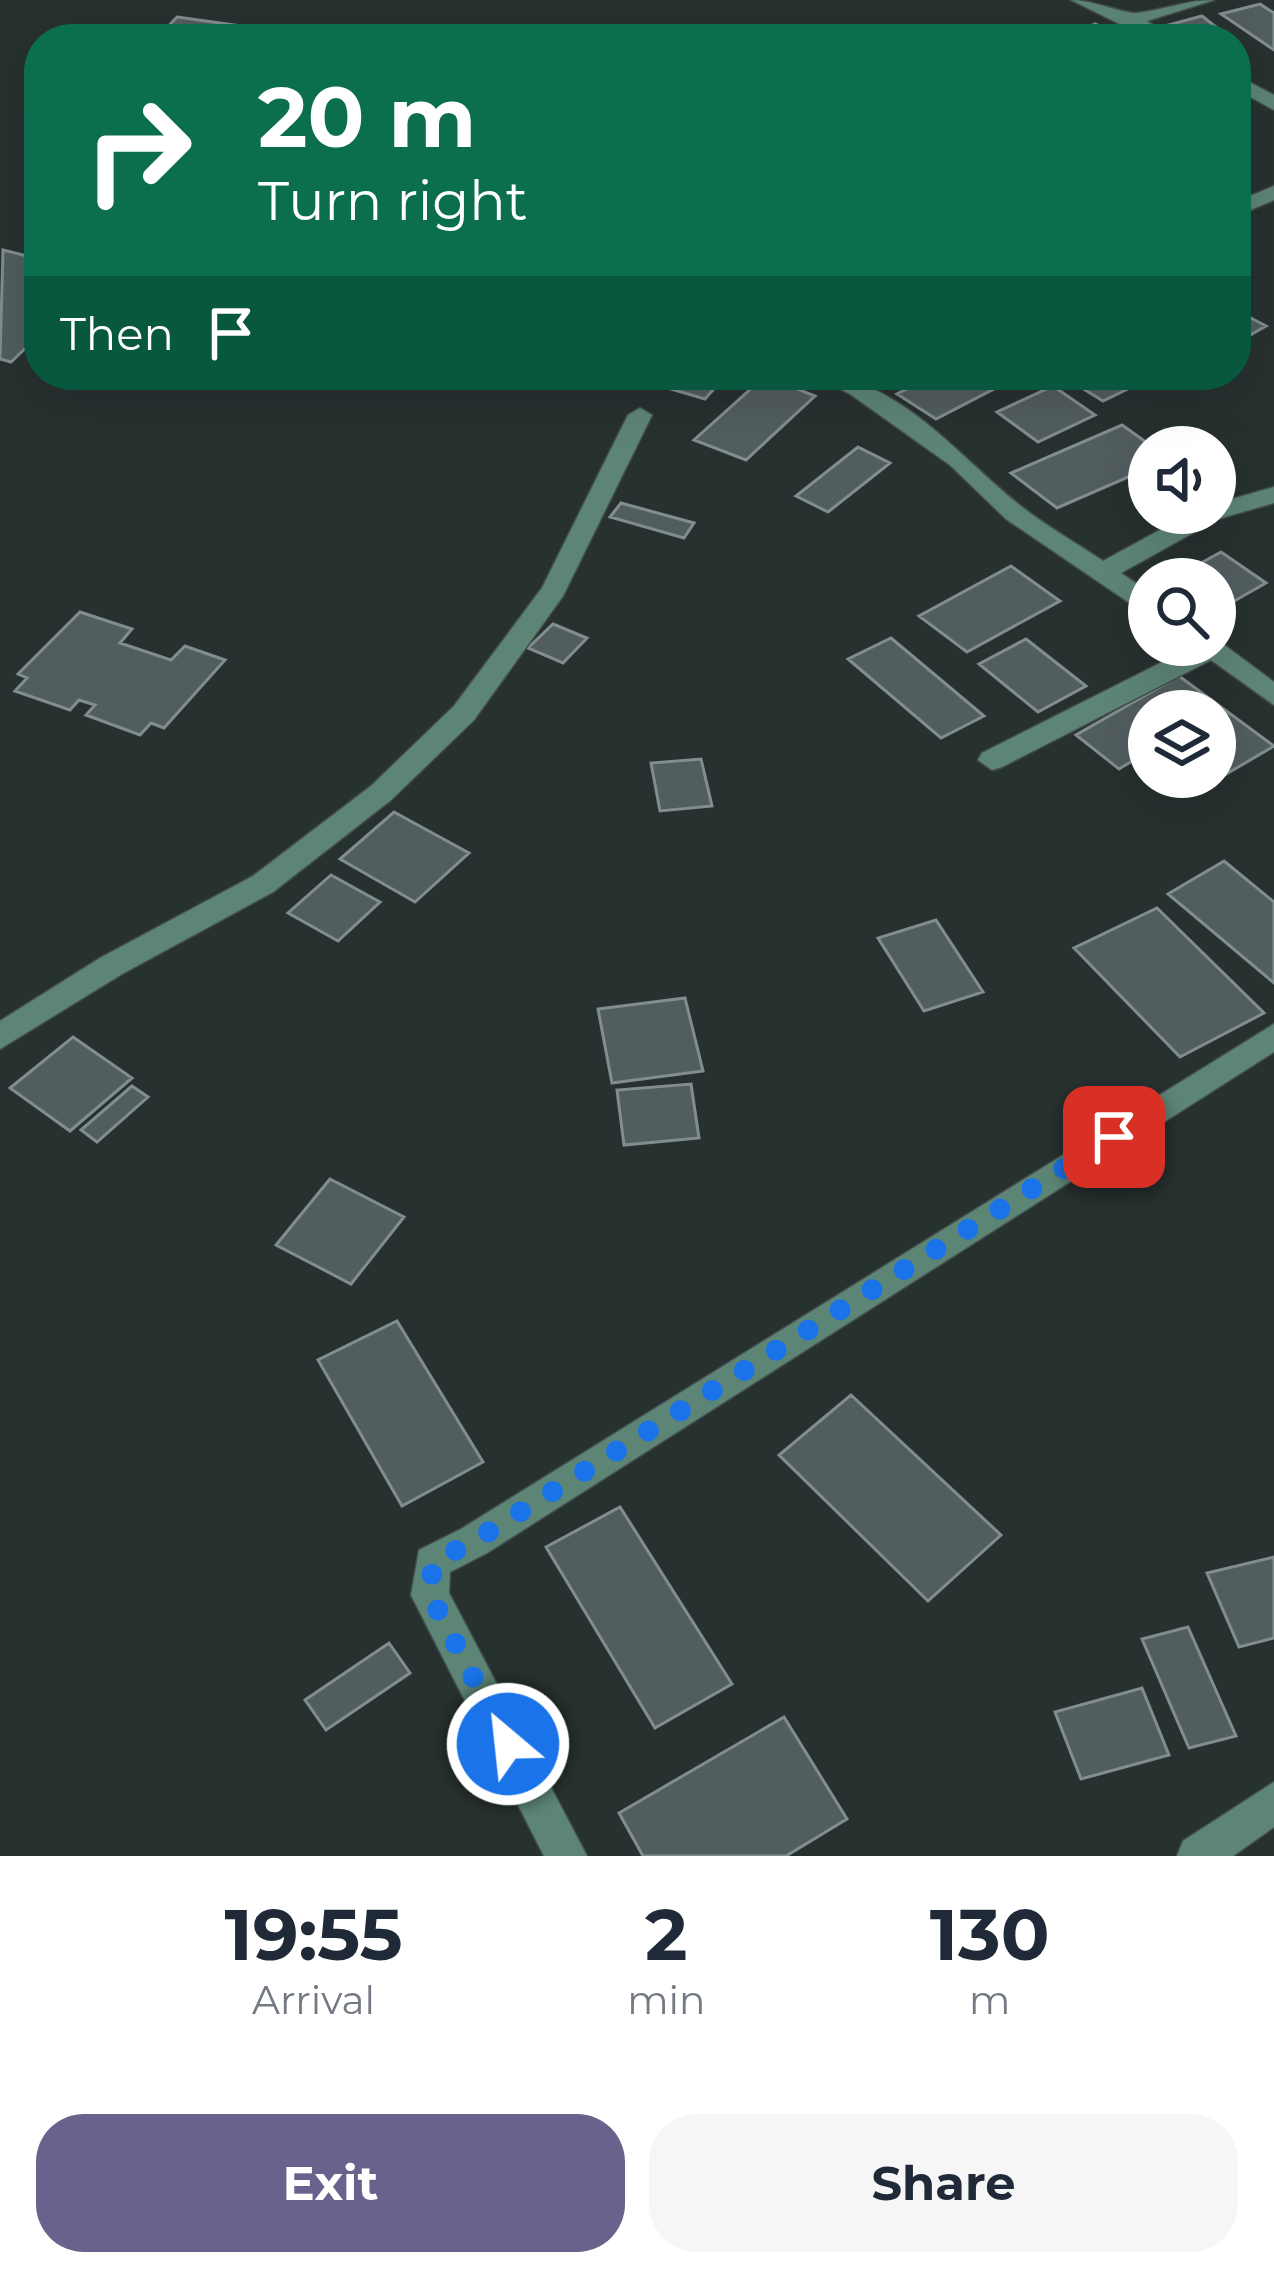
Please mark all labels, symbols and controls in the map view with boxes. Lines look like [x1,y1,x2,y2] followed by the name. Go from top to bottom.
[258,66,476,168] text: 20 m
[60,72,216,228] icon: right
[258,168,528,234] text: Turn right
[198,300,264,366] icon: arrive
[60,306,174,361] text: Then
[1128,426,1236,798] map controls
[1128,426,1236,534] button: sound
[1128,558,1236,666] button: search
[1128,690,1236,798] button: layers
[1063,1086,1165,1188] pin
[1081,1104,1147,1170] icon: arrive
[445,1681,571,1807] position arrow
[224,1890,403,1978] text: 19:55
[645,1890,687,1978] text: 2
[930,1890,1050,1978] text: 130
[252,1976,375,2024] text: Arrival
[627,1976,705,2024] text: min
[969,1976,1010,2024] text: m
[36,2114,625,2252] button: Exit
[649,2114,1238,2252] button: Share

